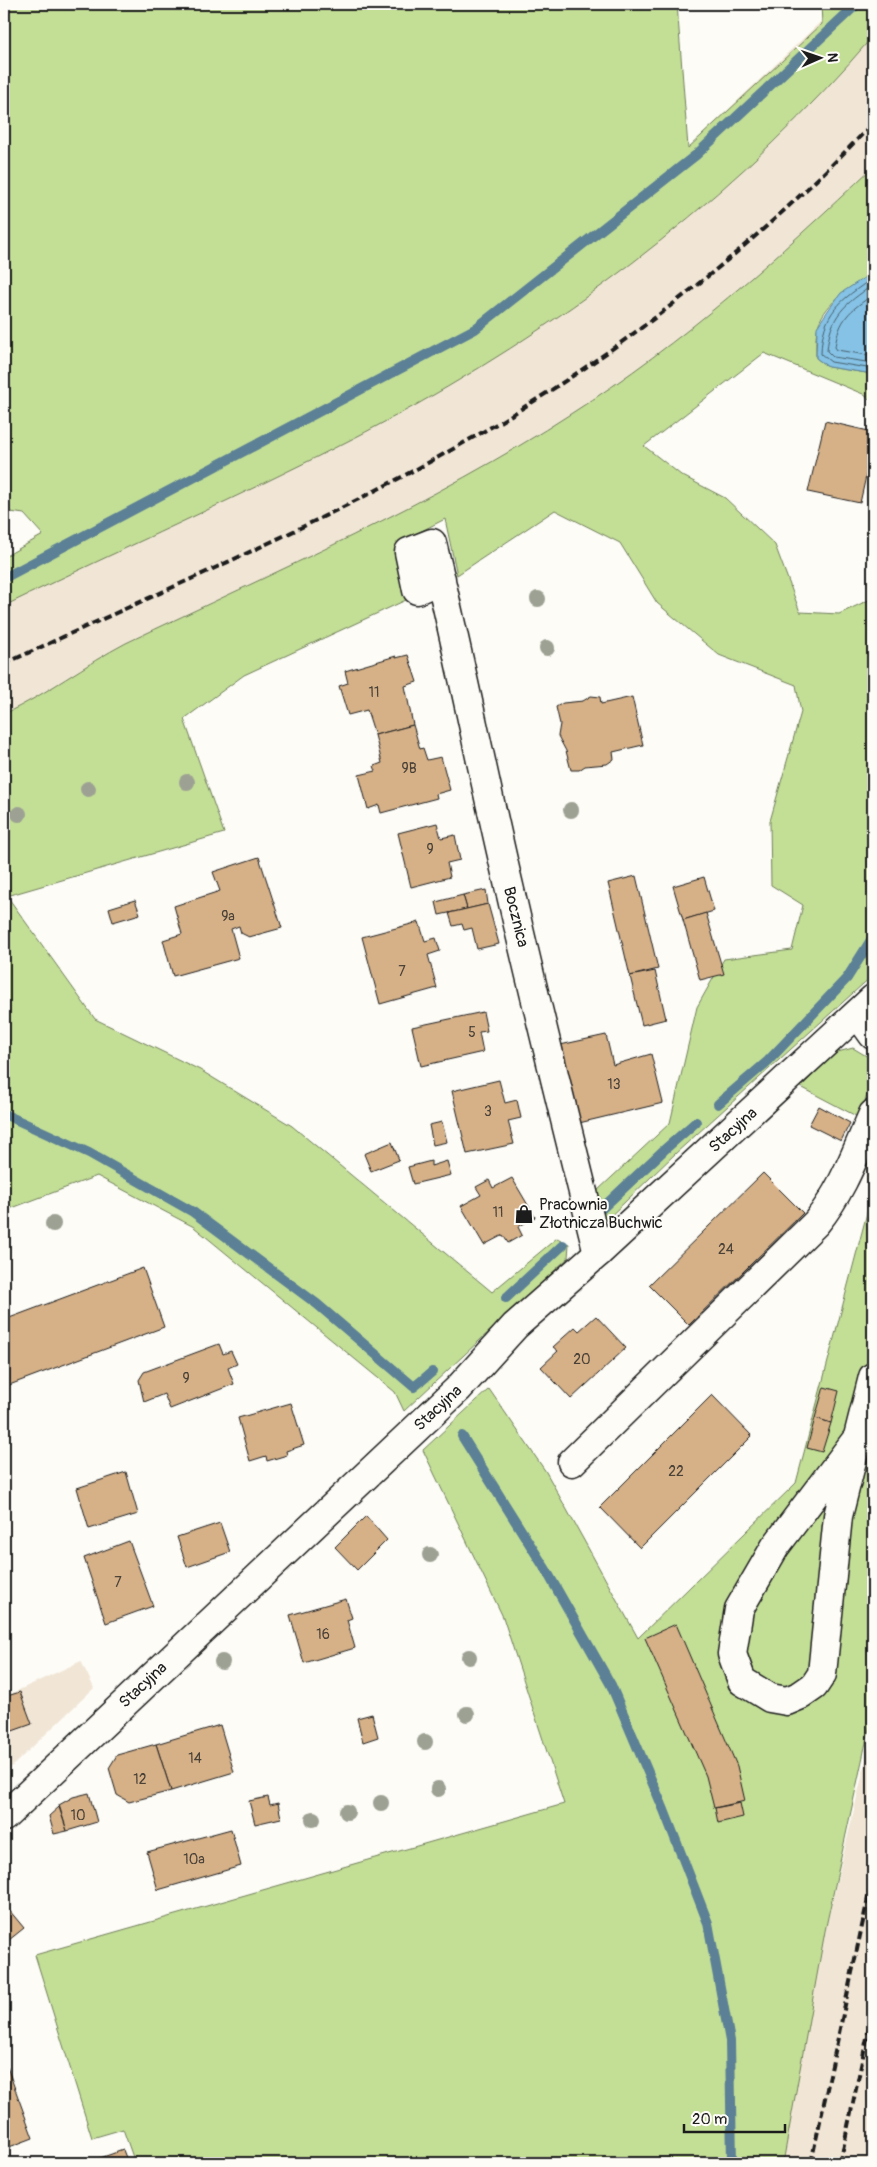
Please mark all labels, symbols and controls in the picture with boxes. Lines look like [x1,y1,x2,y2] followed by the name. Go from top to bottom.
[794,32,844,82] north arrow
[824,53,841,63] text: N
[369,684,379,701] house number: 11
[401,760,417,777] house number: 9B
[426,841,434,858] house number: 9
[499,885,533,949] street label: Bocznica
[221,908,235,925] house number: 9a
[398,963,406,980] house number: 7
[468,1024,476,1041] house number: 5
[607,1076,621,1093] house number: 13
[484,1103,492,1120] house number: 3
[705,1103,761,1157] street label: Stacyjna
[539,1195,663,1233] place label: Pracownia Złotnicza Buchwic
[513,1203,535,1225] shop icon: Pracownia Złotnicza Buchwic
[493,1204,503,1221] house number: 11
[718,1241,734,1258] house number: 24
[573,1351,591,1368] house number: 20
[182,1370,190,1387] house number: 9
[410,1381,466,1435] street label: Stacyjna
[668,1463,684,1480] house number: 22
[114,1574,122,1591] house number: 7
[316,1626,330,1643] house number: 16
[115,1658,171,1712] street label: Stacyjna
[188,1750,202,1767] house number: 14
[133,1771,147,1788] house number: 12
[70,1807,86,1824] house number: 10
[183,1851,205,1868] house number: 10a
[684,2102,786,2134] scale bar
[692,2110,727,2129] text: 20 m

